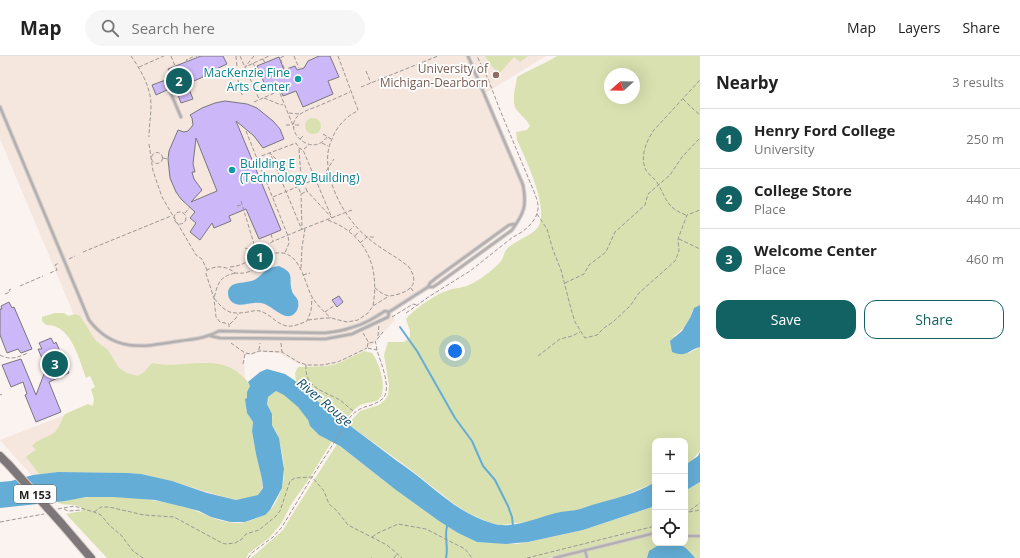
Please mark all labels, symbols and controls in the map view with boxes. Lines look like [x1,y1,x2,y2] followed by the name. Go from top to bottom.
[85,10,365,46] search box
[20,15,61,41] text: Map
[99,17,121,39] icon: search
[131,18,215,38] text: Search here
[847,18,876,37] text: Map
[898,18,940,37] text: Layers
[962,18,1000,37] text: Share
[380,60,489,91] place label: University of Michigan-Dearborn
[204,64,290,95] place label: MacKenzie Fine Arts Center
[166,66,192,96] pin: 2
[604,68,640,104] north arrow
[491,70,501,80] marker: University of Michigan-Dearborn
[716,71,778,94] text: Nearby
[952,73,1004,91] text: 3 results
[293,74,303,84] marker: MacKenzie Fine Arts Center
[754,120,895,140] text: Henry Ford College
[725,130,733,148] text: 1
[966,130,1004,148] text: 250 m
[754,140,814,158] text: University
[240,155,360,186] place label: Building E (Technology Building)
[227,165,237,175] marker: Building E (Technology Building)
[754,180,852,200] text: College Store
[725,190,733,208] text: 2
[966,190,1004,208] text: 440 m
[754,200,786,218] text: Place
[754,240,877,260] text: Welcome Center
[247,242,273,272] pin: 1
[725,250,733,268] text: 3
[966,250,1004,268] text: 460 m
[754,260,786,278] text: Place
[716,300,856,339] button: Save
[864,300,1004,339] button: Share
[445,341,465,361] your location
[42,349,68,379] pin: 3
[293,374,357,431] water label: River Rouge
[652,438,688,546] map controls
[652,438,688,474] button: +
[652,474,688,510] button: −
[14,485,56,503] road number: M 153
[652,510,688,546] button: locate

